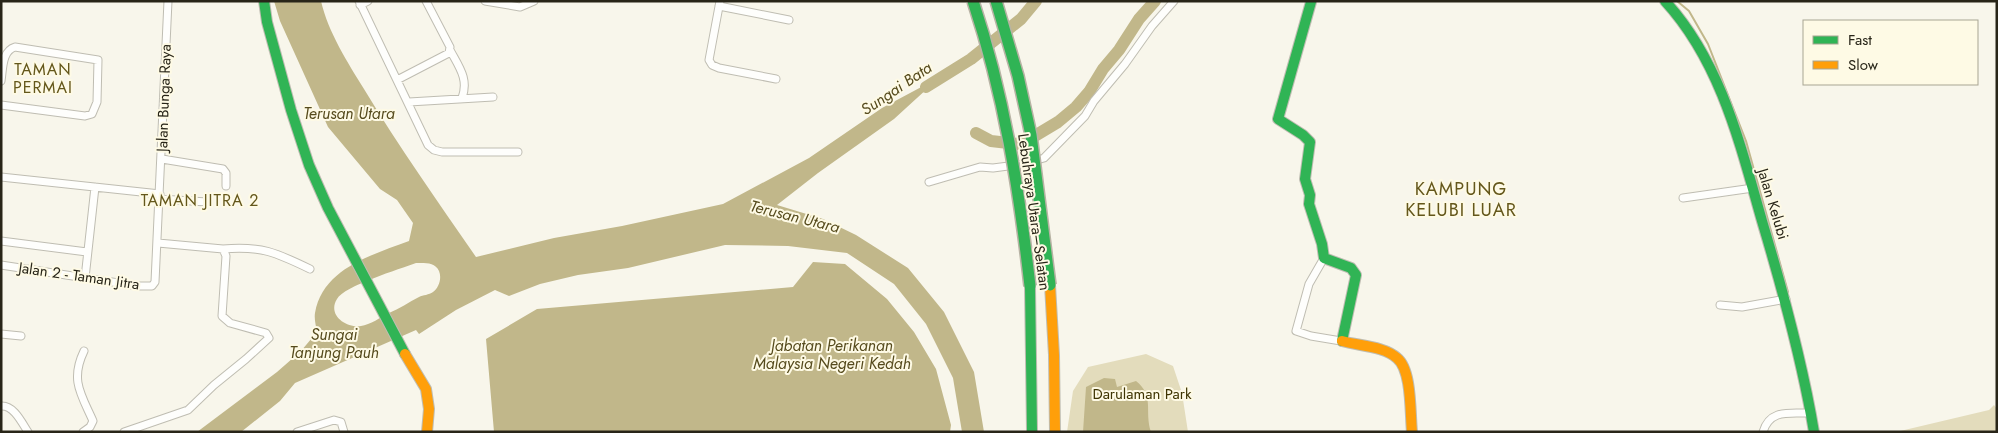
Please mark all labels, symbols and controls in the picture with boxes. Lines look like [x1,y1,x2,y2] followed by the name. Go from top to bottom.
[1803,20,1978,85] legend
[1848,29,1872,51] text: Fast
[151,44,177,154] street label: Jalan Bunga Raya
[1848,54,1879,76] text: Slow
[856,56,937,121] water label: Sungai Bata
[13,58,73,99] district label: TAMAN PERMAI
[303,102,395,125] water label: Terusan Utara
[1012,132,1056,292] street label: Lebuhraya Utara–Selatan
[1751,164,1794,242] street label: Jalan Kelubi
[1405,176,1517,223] district label: KAMPUNG KELUBI LUAR
[141,189,259,212] district label: TAMAN JITRA 2
[748,194,842,239] water label: Terusan Utara
[15,256,141,295] street label: Jalan 2 - Taman Jitra
[289,323,379,364] water label: Sungai Tanjung Pauh
[753,334,911,375] water label: Jabatan Perikanan Malaysia Negeri Kedah
[1092,383,1192,405] park label: Darulaman Park

